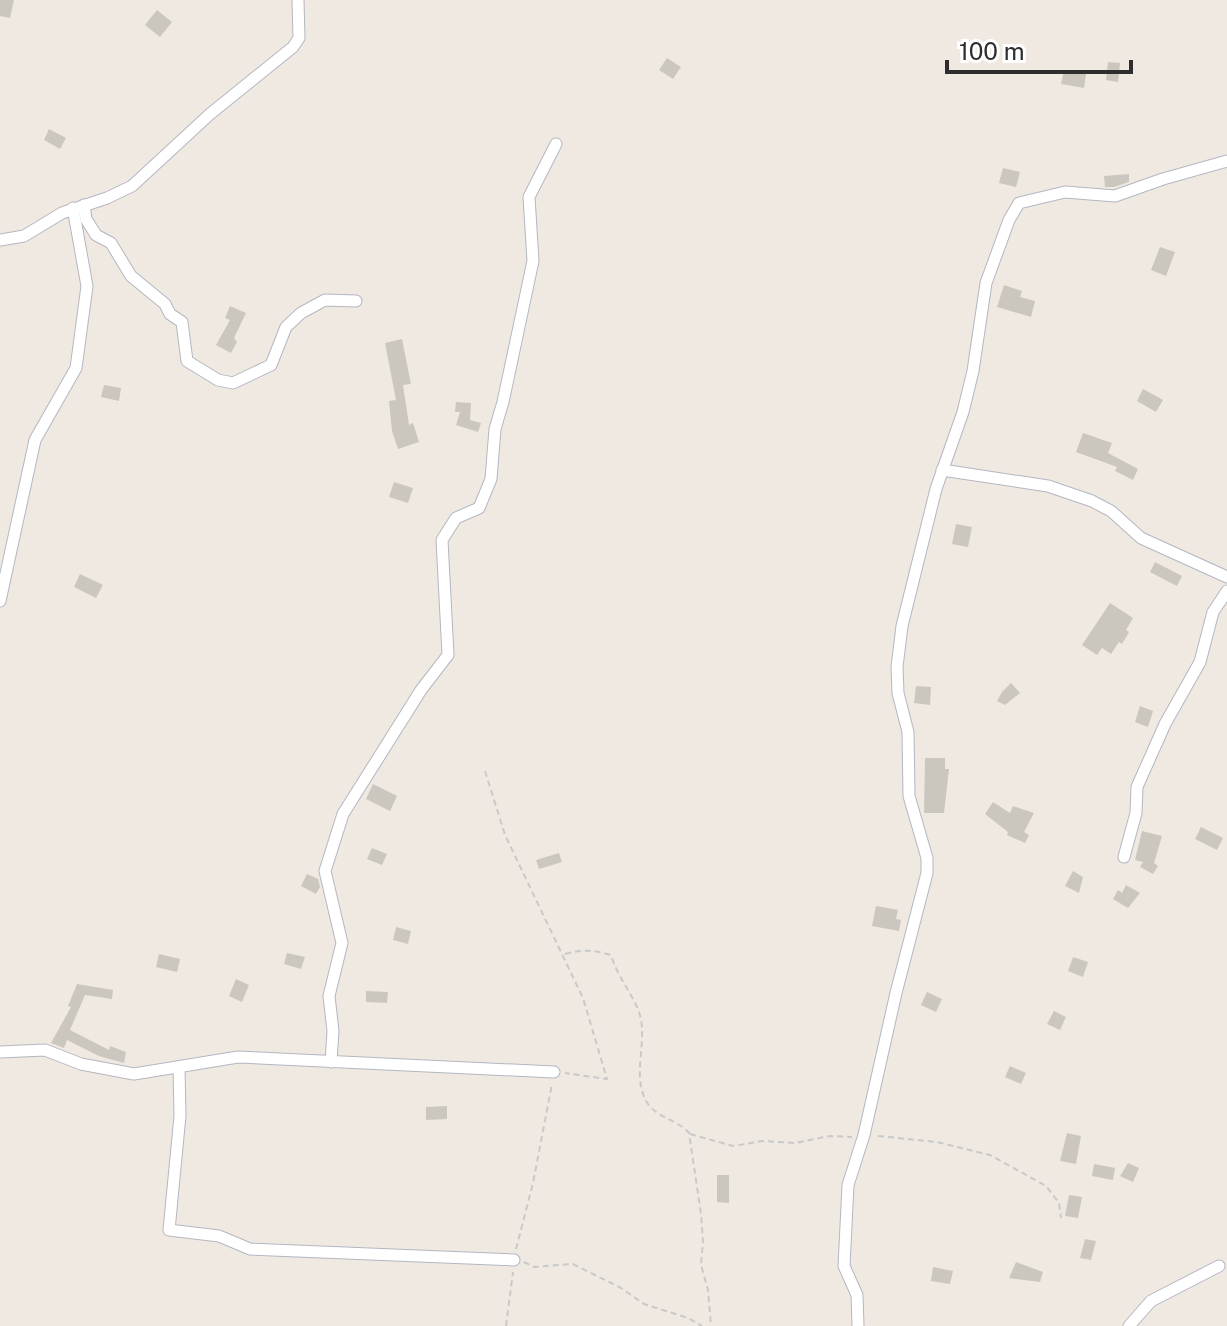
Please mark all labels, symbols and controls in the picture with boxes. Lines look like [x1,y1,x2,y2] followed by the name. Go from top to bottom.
[947,24,1131,74] scale bar
[959,37,1025,65] text: 100 m

